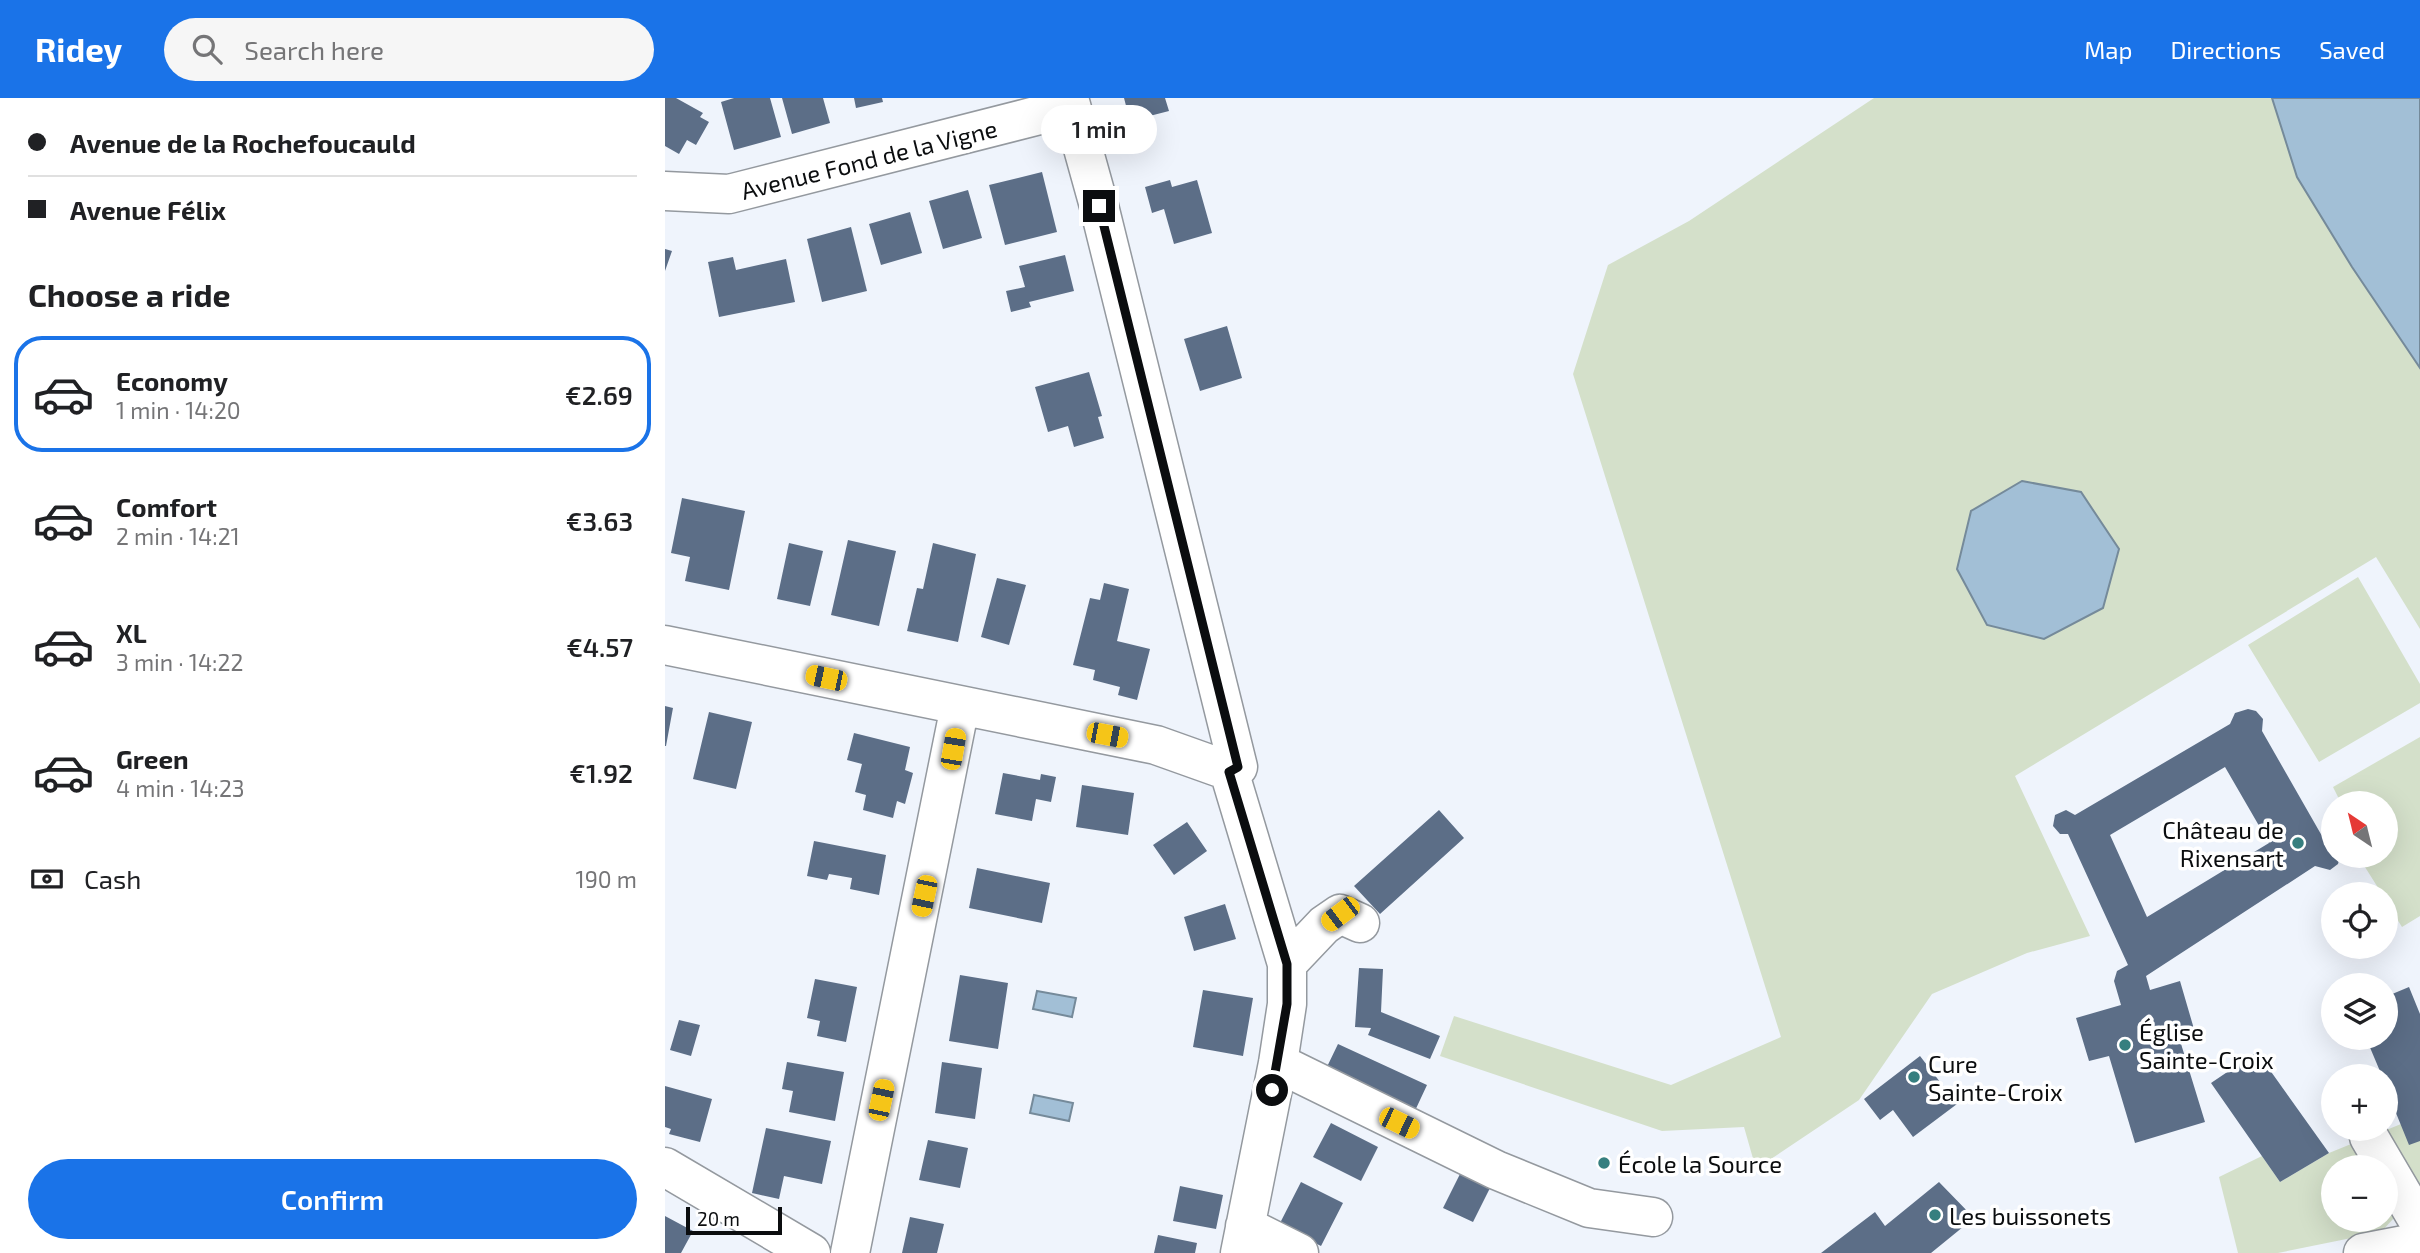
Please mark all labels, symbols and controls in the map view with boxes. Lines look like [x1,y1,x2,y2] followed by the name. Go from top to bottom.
[164,18,654,81] search box
[35,29,122,69] text: Ridey
[188,30,226,68] icon: search
[244,34,384,65] text: Search here
[2084,35,2132,64] text: Map
[2170,35,2281,64] text: Directions
[2319,35,2385,64] text: Saved
[1041,105,1157,154] callout: 1 min
[738,113,1000,205] street label: Avenue Fond de la Vigne
[1072,115,1126,143] text: 1 min
[70,127,416,158] text: Avenue de la Rochefoucauld
[1083,190,1115,222] route end
[70,194,226,225] text: Avenue Félix
[28,275,231,313] text: Choose a ride
[32,363,95,426] icon: car
[116,365,228,396] text: Economy
[565,379,633,410] text: €2.69
[116,396,241,424] text: 1 min · 14:20
[32,489,95,552] icon: car
[116,491,217,522] text: Comfort
[566,505,633,536] text: €3.63
[116,522,240,550] text: 2 min · 14:21
[32,615,95,678] icon: car
[116,617,147,648] text: XL
[566,631,633,662] text: €4.57
[116,648,243,676] text: 3 min · 14:22
[804,663,849,693] car
[1085,721,1130,749] car
[940,726,967,772] car
[32,741,95,804] icon: car
[116,743,189,774] text: Green
[569,757,633,788] text: €1.92
[116,774,245,802] text: 4 min · 14:23
[2321,791,2397,868] north arrow
[2321,791,2398,1232] map controls
[2162,815,2284,872] place label: Château de Rixensart
[2290,835,2306,851] marker: Château de Rixensart
[28,860,66,898] icon: cash
[84,863,141,894] text: Cash
[576,865,637,893] text: 190 m
[910,873,939,919] car
[2321,882,2398,959] button: locate
[1317,893,1364,935] car
[2321,973,2398,1050] button: layers
[2139,1017,2274,1074] place label: Église Sainte-Croix
[2117,1037,2133,1053] marker: Église Sainte-Croix
[1928,1049,2063,1106] place label: Cure Sainte-Croix
[2321,1064,2398,1141] button: +
[1906,1069,1922,1085] marker: Cure Sainte-Croix
[1256,1074,1288,1106] route start
[867,1077,896,1123] car
[1376,1104,1423,1142] car
[1618,1149,1782,1178] place label: École la Source
[1596,1155,1612,1171] marker: École la Source
[2321,1155,2398,1232] button: −
[28,1159,637,1239] button: Confirm
[1949,1201,2111,1230] place label: Les buissonets
[686,1204,782,1236] scale bar
[697,1207,740,1230] text: 20 m
[1927,1207,1943,1223] marker: Les buissonets

